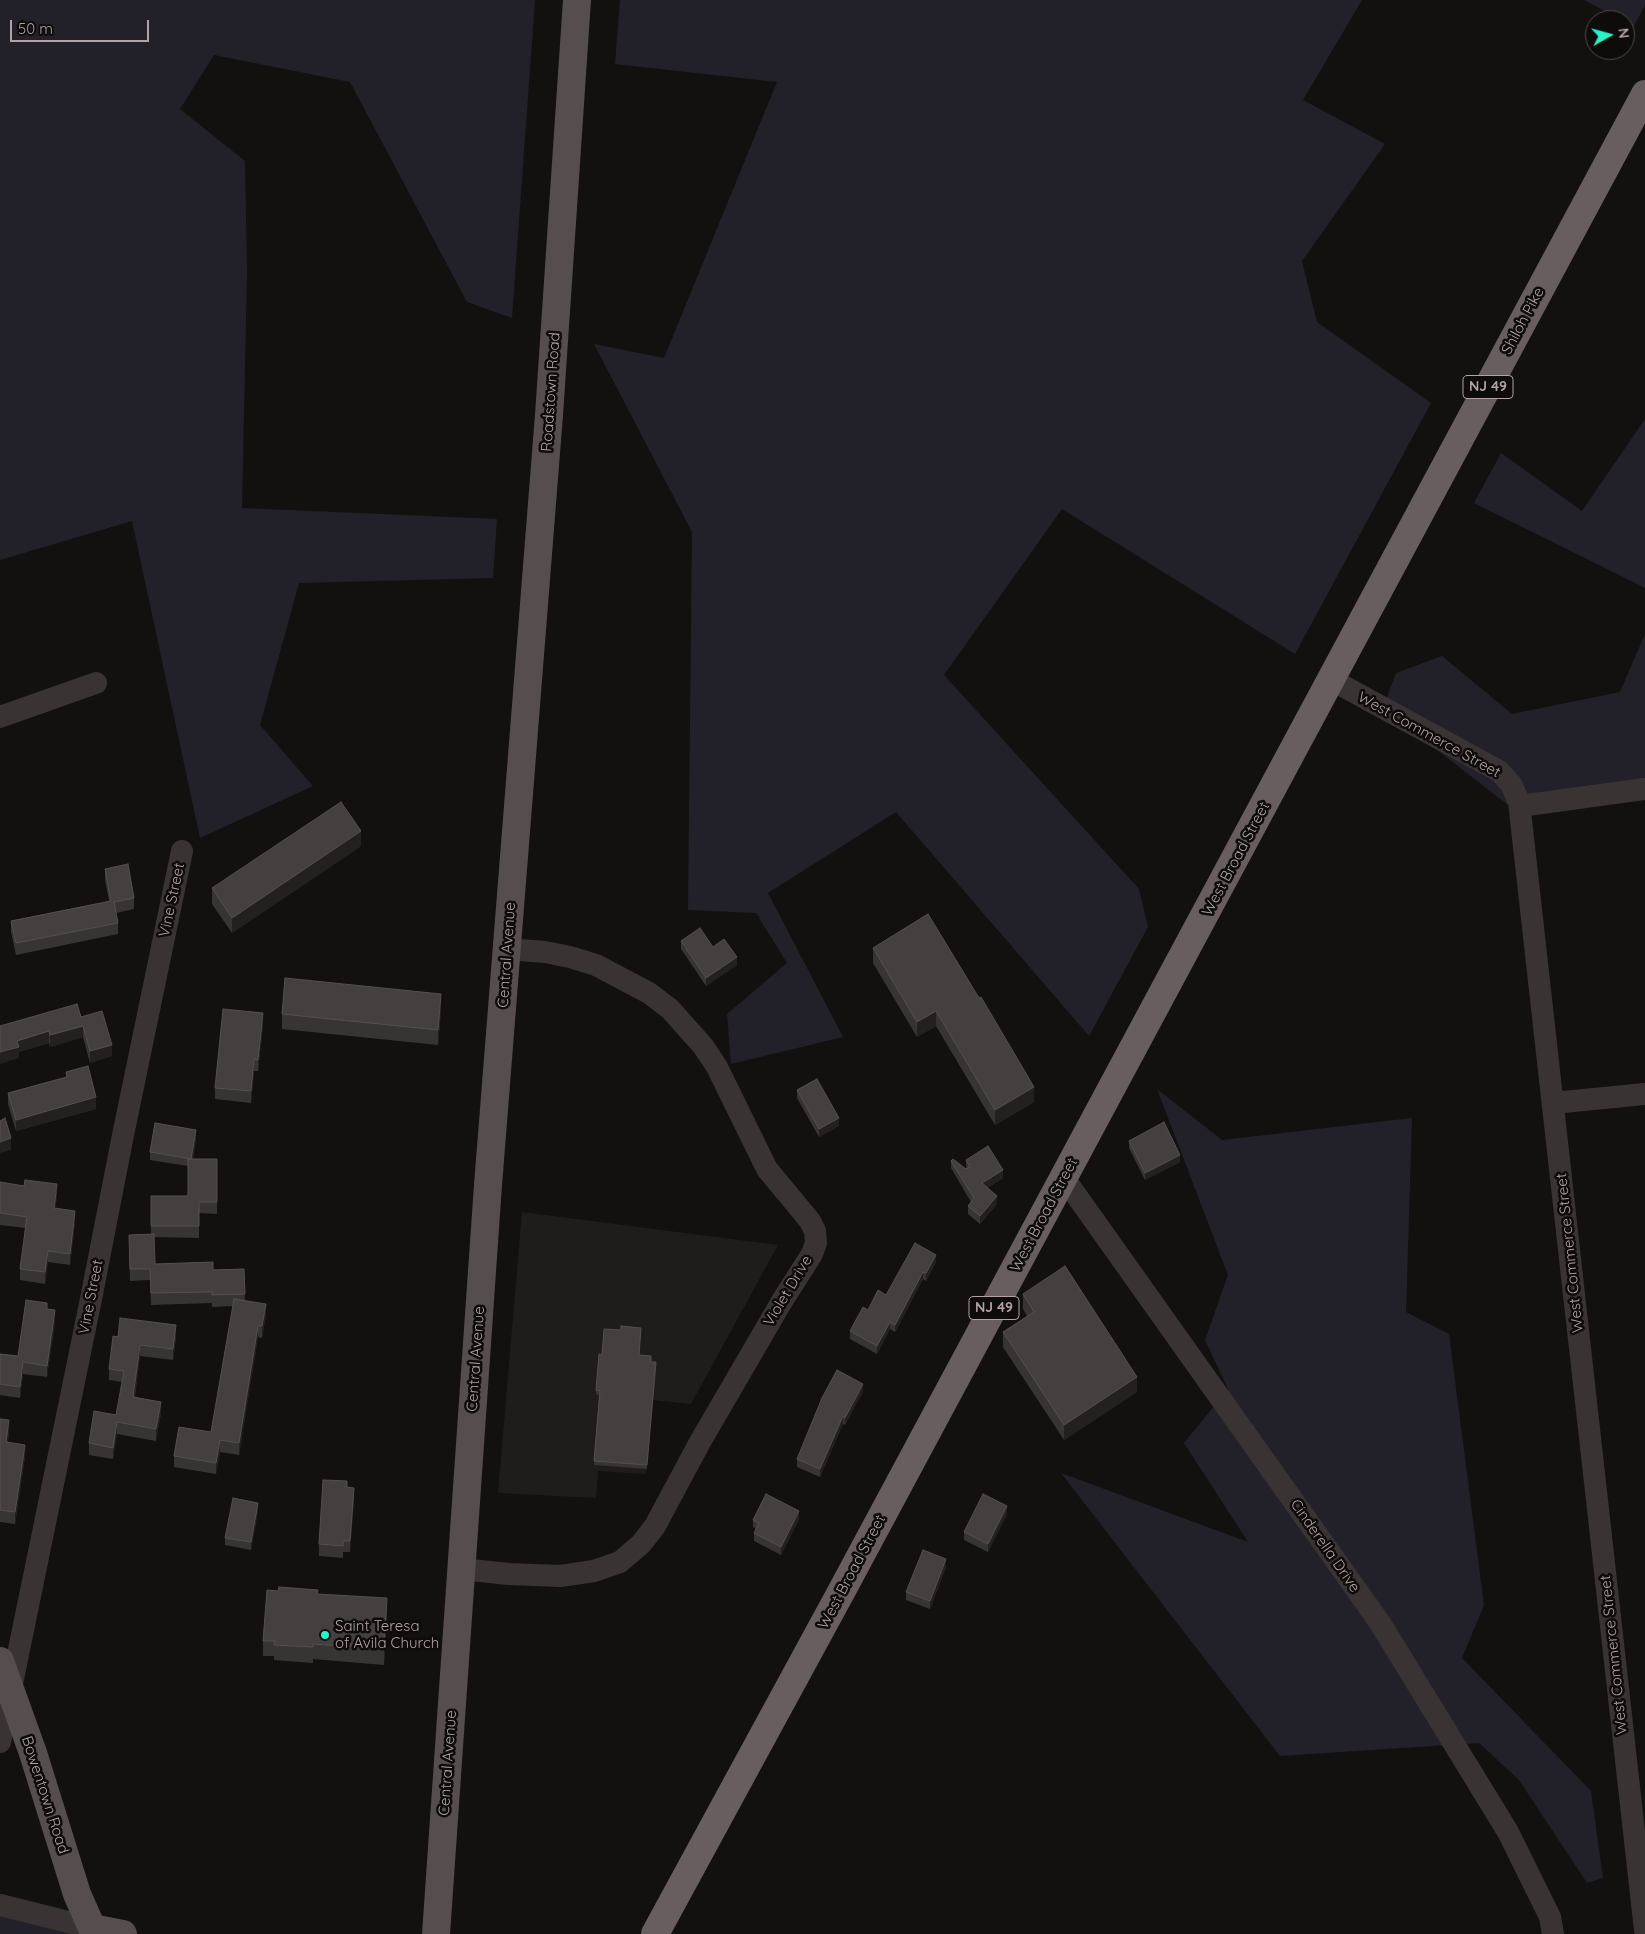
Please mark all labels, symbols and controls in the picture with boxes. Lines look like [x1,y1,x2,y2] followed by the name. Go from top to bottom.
[12,10,151,42] scale bar
[1585,10,1635,60] north arrow
[18,19,53,38] text: 50 m
[1614,27,1633,39] text: N
[1498,284,1548,358] street label: Shiloh Pike
[538,332,564,452] street label: Roadstown Road
[1463,376,1513,398] road number: NJ 49
[1354,688,1504,782] street label: West Commerce Street
[1198,799,1274,919] street label: West Broad Street
[155,861,189,939] street label: Vine Street
[494,902,520,1008] street label: Central Avenue
[1006,1155,1082,1275] street label: West Broad Street
[1553,1172,1587,1334] street label: West Commerce Street
[760,1252,816,1330] street label: Violet Drive
[75,1258,107,1336] street label: Vine Street
[969,1296,1019,1320] road number: NJ 49
[463,1306,489,1412] street label: Central Avenue
[1286,1496,1364,1596] street label: Cinderella Drive
[814,1512,890,1632] street label: West Broad Street
[1597,1574,1631,1736] street label: West Commerce Street
[335,1617,439,1652] place label: Saint Teresa of Avila Church
[319,1629,331,1641] marker: Saint Teresa of Avila Church
[435,1710,461,1816] street label: Central Avenue
[18,1734,72,1856] street label: Bowentown Road

